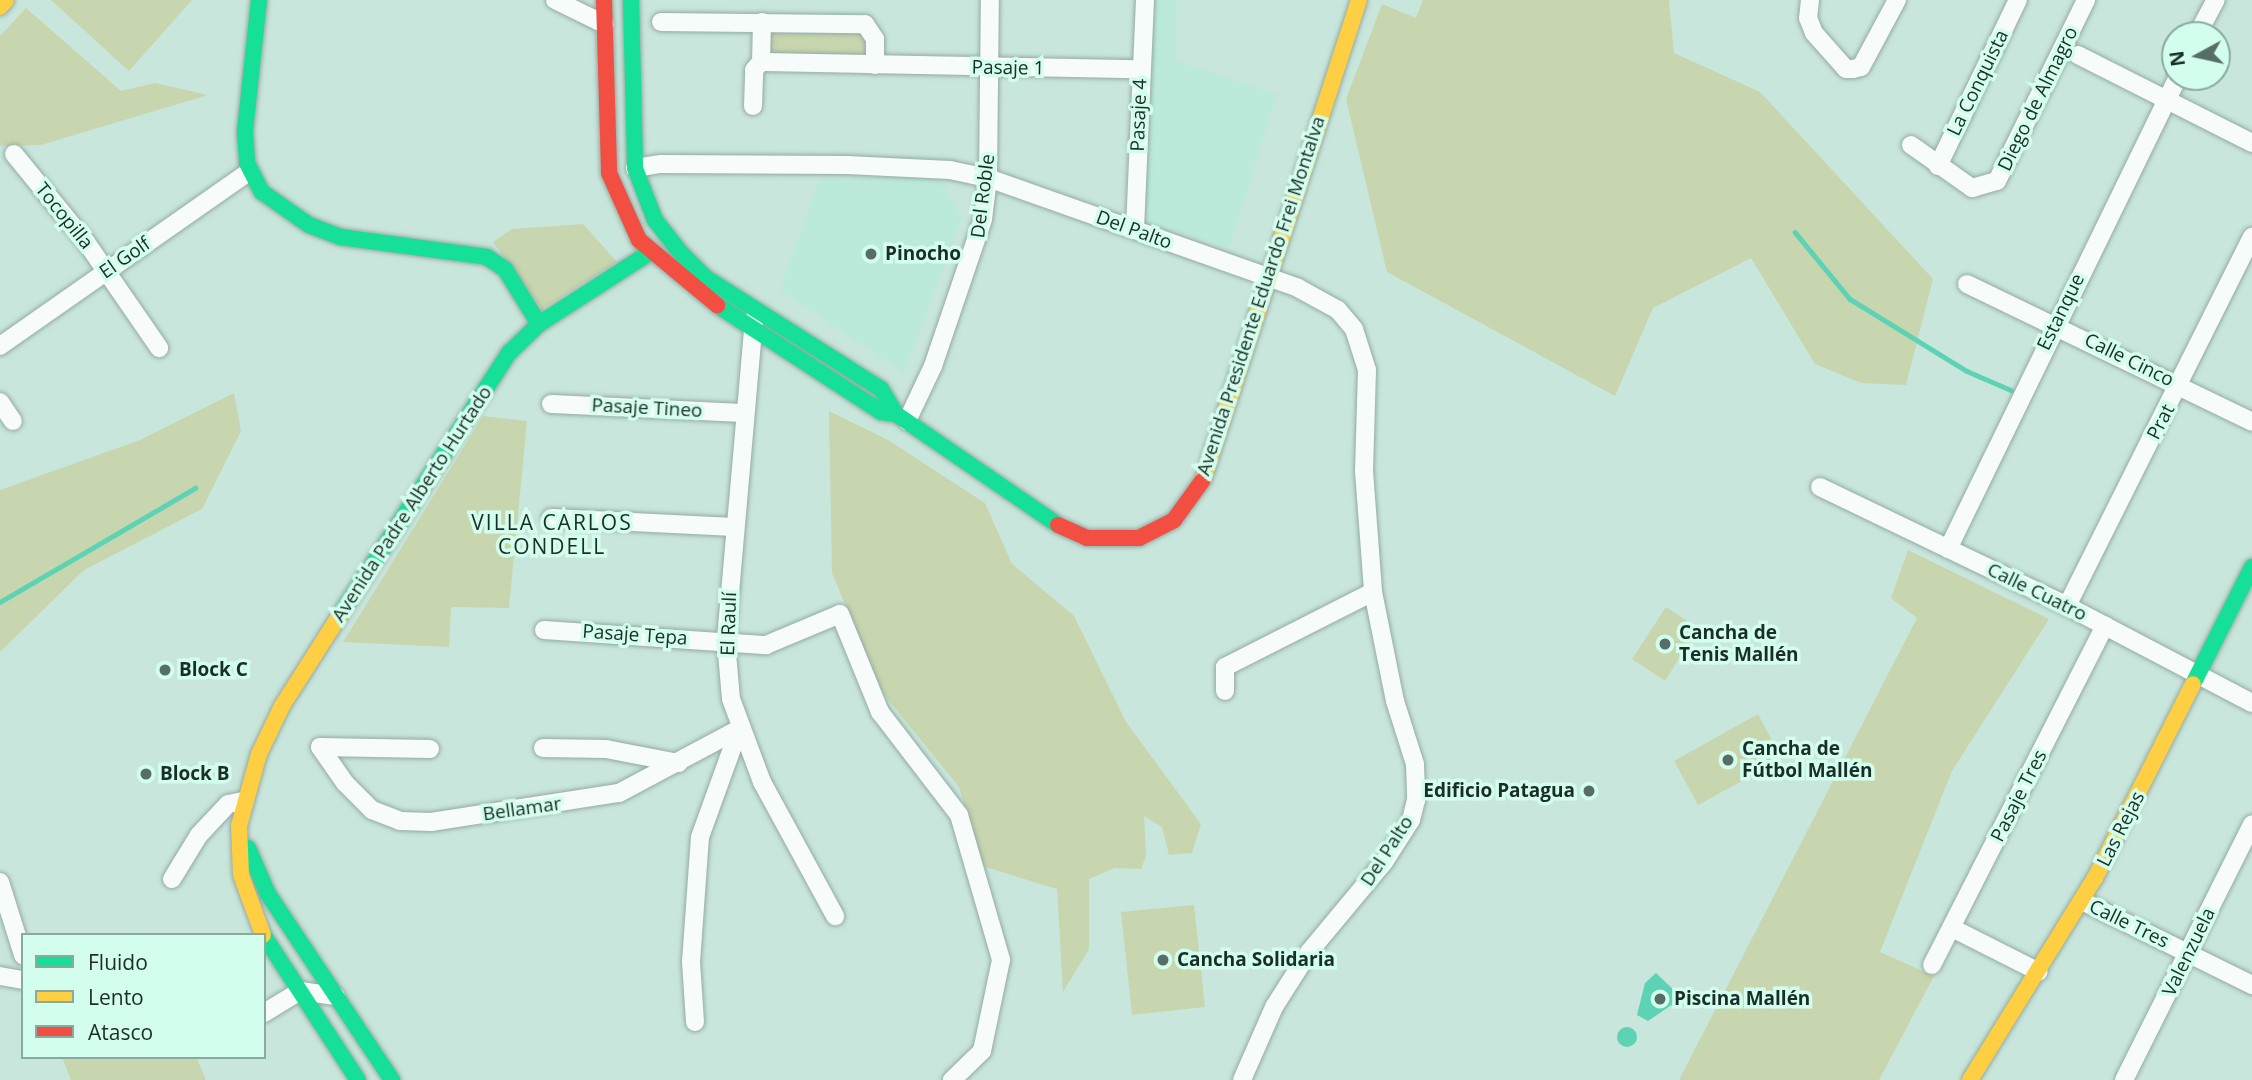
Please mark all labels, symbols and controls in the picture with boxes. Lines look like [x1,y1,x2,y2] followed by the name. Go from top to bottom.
[2161,21,2231,91] north arrow
[1993,23,2083,175] street label: Diego de Almagro
[1943,26,2013,140] street label: La Conquista
[2163,49,2191,68] text: N
[971,56,1045,80] street label: Pasaje 1
[1126,78,1152,152] street label: Pasaje 4
[1192,114,1330,478] street label: Avenida Presidente Eduardo Frei Montalva
[967,153,999,239] street label: Del Roble
[30,178,98,254] street label: Tocopilla
[1093,206,1175,254] street label: Del Palto
[95,232,155,284] street label: El Golf
[885,243,961,265] place label: Pinocho
[863,246,879,262] marker: Pinocho
[2033,270,2089,354] street label: Estanque
[2081,329,2177,391] street label: Calle Cinco
[327,382,497,626] street label: Avenida Padre Alberto Hurtado
[591,394,703,422] street label: Pasaje Tineo
[2143,401,2179,443] street label: Prat
[473,509,631,559] district label: VILLA CARLOS CONDELL
[1984,558,2090,626] street label: Calle Cuatro
[716,592,742,656] street label: El Raulí
[582,620,688,650] street label: Pasaje Tepa
[1679,622,1799,666] place label: Cancha de Tenis Mallén
[1657,636,1673,652] marker: Cancha de Tenis Mallén
[179,659,248,681] place label: Block C
[157,662,173,678] marker: Block C
[1742,738,1872,782] place label: Cancha de Fútbol Mallén
[1986,746,2052,846] street label: Pasaje Tres
[1720,752,1736,768] marker: Cancha de Fútbol Mallén
[160,763,230,785] place label: Block B
[138,766,154,782] marker: Block B
[1423,780,1575,802] place label: Edificio Patagua
[1581,783,1597,799] marker: Edificio Patagua
[2092,788,2150,870] street label: Las Rejas
[481,792,563,826] street label: Bellamar
[1356,812,1418,890] street label: Del Palto
[2085,895,2173,953] street label: Calle Tres
[2158,904,2220,1000] street label: Valenzuela
[21,933,266,1059] legend
[88,948,148,976] text: Fluido
[1177,949,1335,971] place label: Cancha Solidaria
[1155,952,1171,968] marker: Cancha Solidaria
[88,983,144,1011] text: Lento
[1674,988,1810,1010] place label: Piscina Mallén
[1652,991,1668,1007] marker: Piscina Mallén
[88,1018,153,1046] text: Atasco

